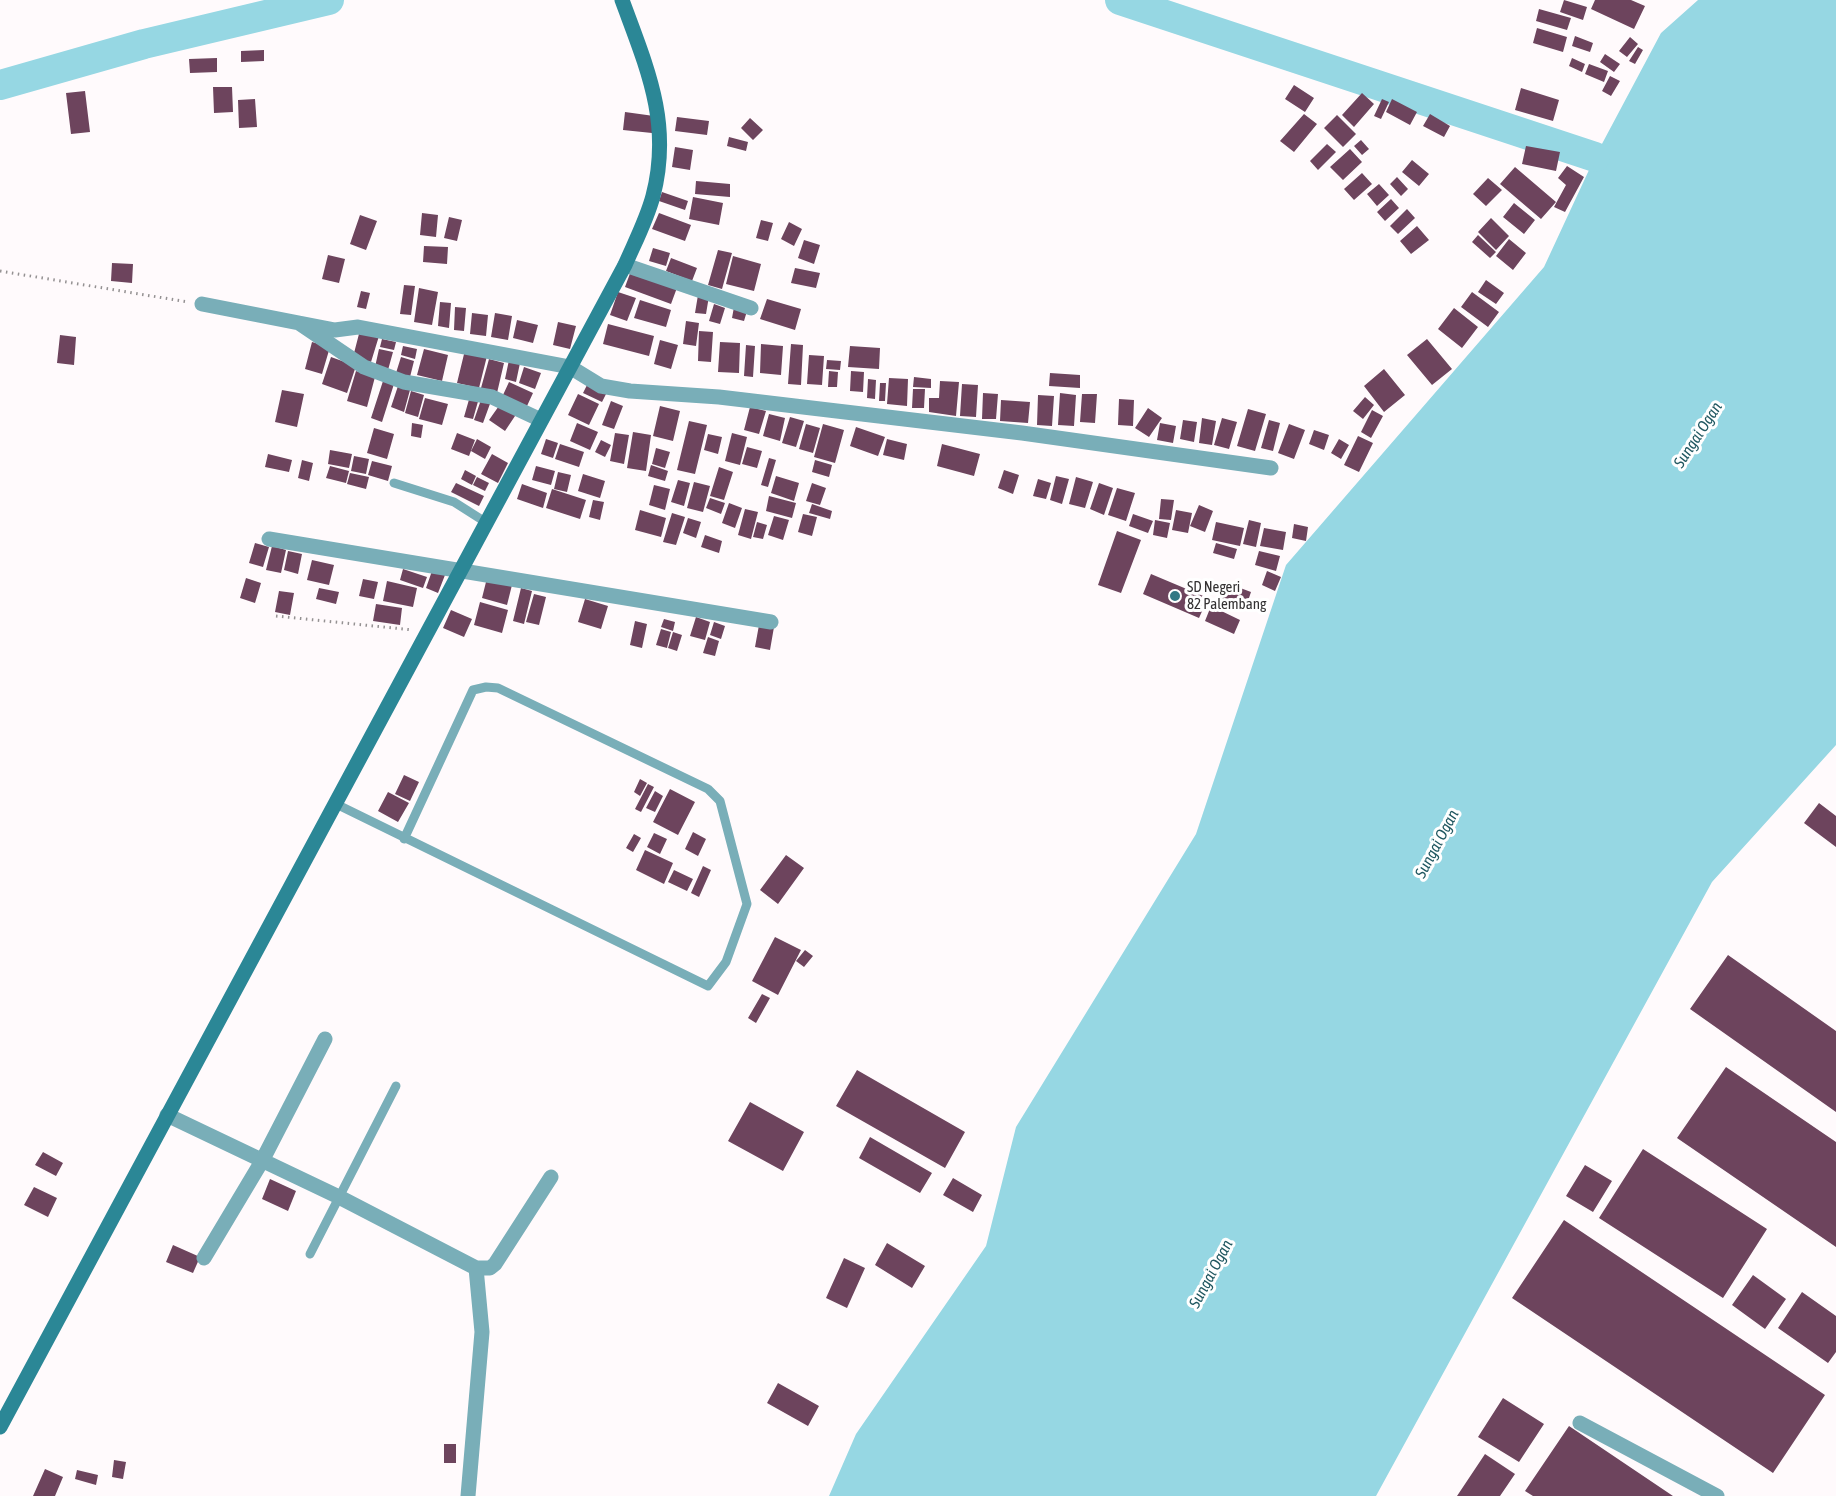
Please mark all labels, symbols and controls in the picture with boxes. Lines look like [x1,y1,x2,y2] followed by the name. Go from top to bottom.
[1670,399,1726,471] water label: Sungai Ogan
[1187,578,1266,613] place label: SD Negeri 82 Palembang
[1168,589,1182,603] marker: SD Negeri 82 Palembang
[1411,807,1463,881] water label: Sungai Ogan
[1185,1237,1237,1311] water label: Sungai Ogan

